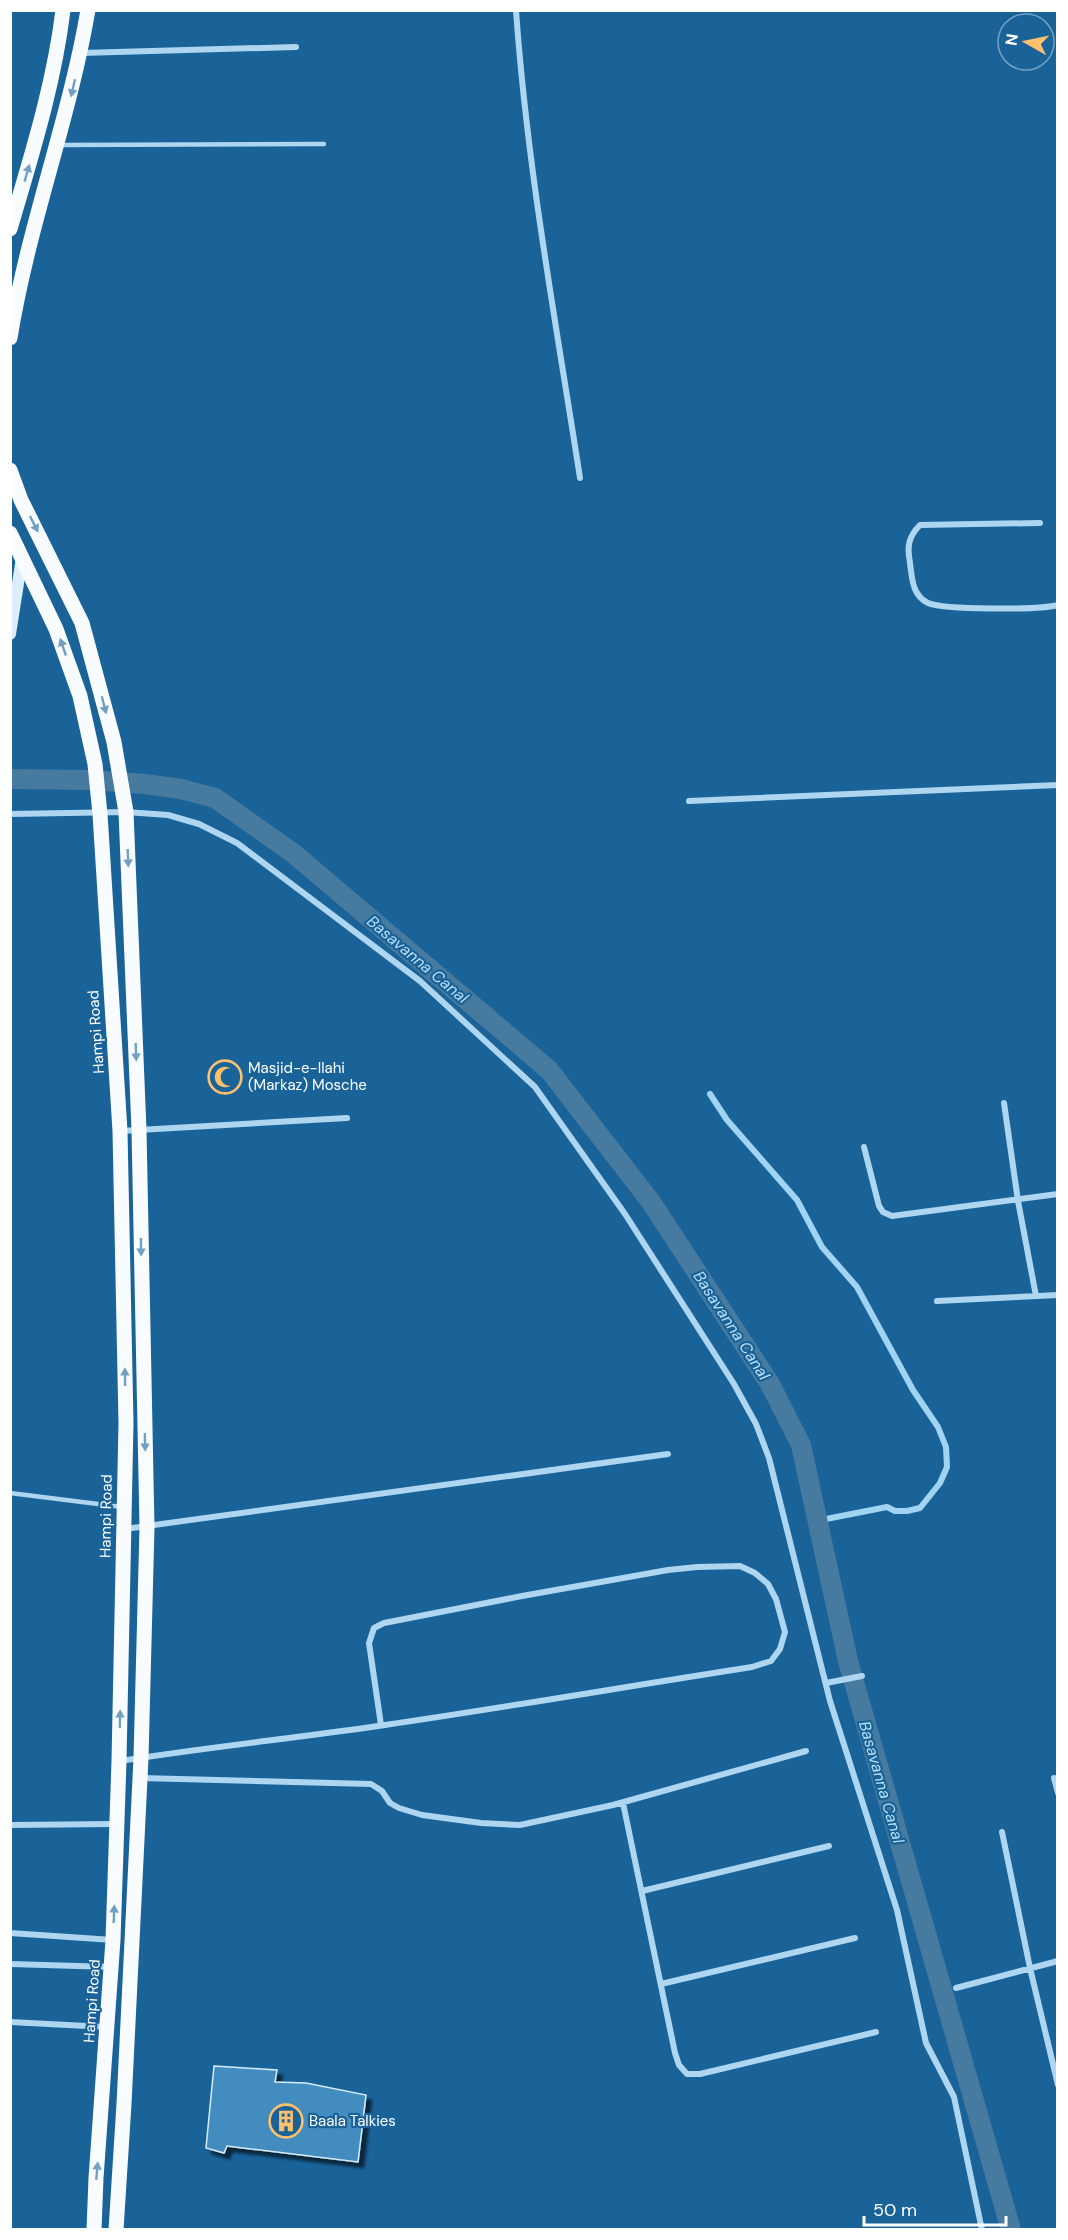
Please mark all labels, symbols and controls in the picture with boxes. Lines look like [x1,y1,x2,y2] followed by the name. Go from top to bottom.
[996,12,1056,72] north arrow
[1000,32,1023,47] text: N
[67,79,77,98] one-way arrow
[23,164,32,182] one-way arrow
[29,515,38,532] one-way arrow
[57,638,67,656] one-way arrow
[100,696,110,714] one-way arrow
[123,848,133,867] one-way arrow
[363,911,473,1008] water label: Basavanna Canal
[83,990,109,1074] street label: Hampi Road
[131,1043,140,1062] one-way arrow
[248,1058,367,1095] place label: Masjid-e-Ilahi (Markaz) Mosche
[207,1059,243,1095] mosque icon: Masjid-e-Ilahi (Markaz) Mosche
[137,1238,146,1257] one-way arrow
[688,1267,775,1384] water label: Basavanna Canal
[120,1367,130,1386] one-way arrow
[141,1433,150,1452] one-way arrow
[95,1474,117,1558] street label: Hampi Road
[116,1709,125,1728] one-way arrow
[854,1719,909,1846] water label: Basavanna Canal
[110,1904,119,1923] one-way arrow
[79,1959,105,2043] street label: Hampi Road
[268,2103,304,2139] building icon: Baala Talkies
[309,2111,396,2131] place label: Baala Talkies
[92,2162,101,2181] one-way arrow
[864,2189,1006,2227] scale bar
[873,2198,917,2222] text: 50 m

